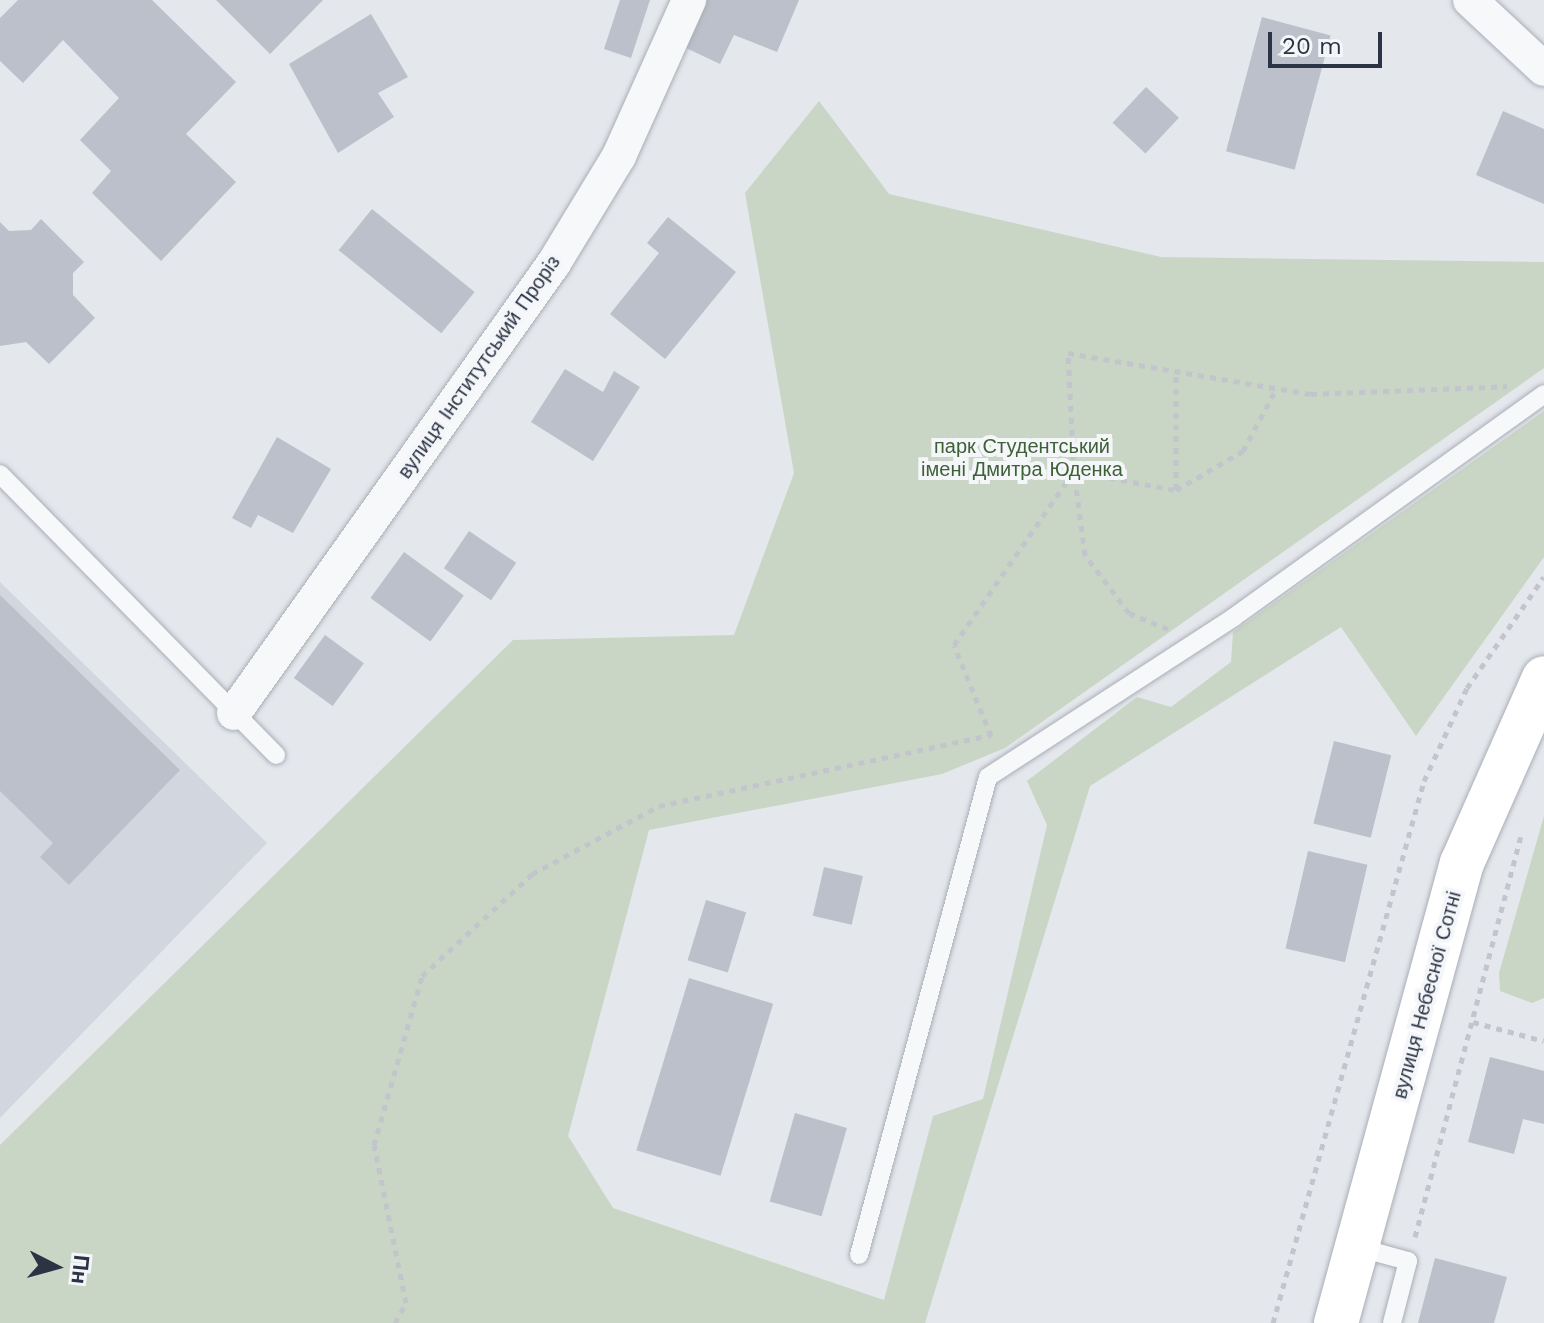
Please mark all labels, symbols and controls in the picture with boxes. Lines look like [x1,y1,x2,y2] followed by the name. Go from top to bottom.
[1272,16,1386,66] scale bar
[1282,32,1342,60] text: 20 m
[393,251,565,483] street label: вулиця Інститутський Проріз
[921,435,1123,482] park label: парк Студентський імені Дмитра Юденка
[1388,889,1466,1101] street label: вулиця Небесної Сотні
[16,1227,96,1307] north arrow
[66,1254,94,1285] text: Пн

